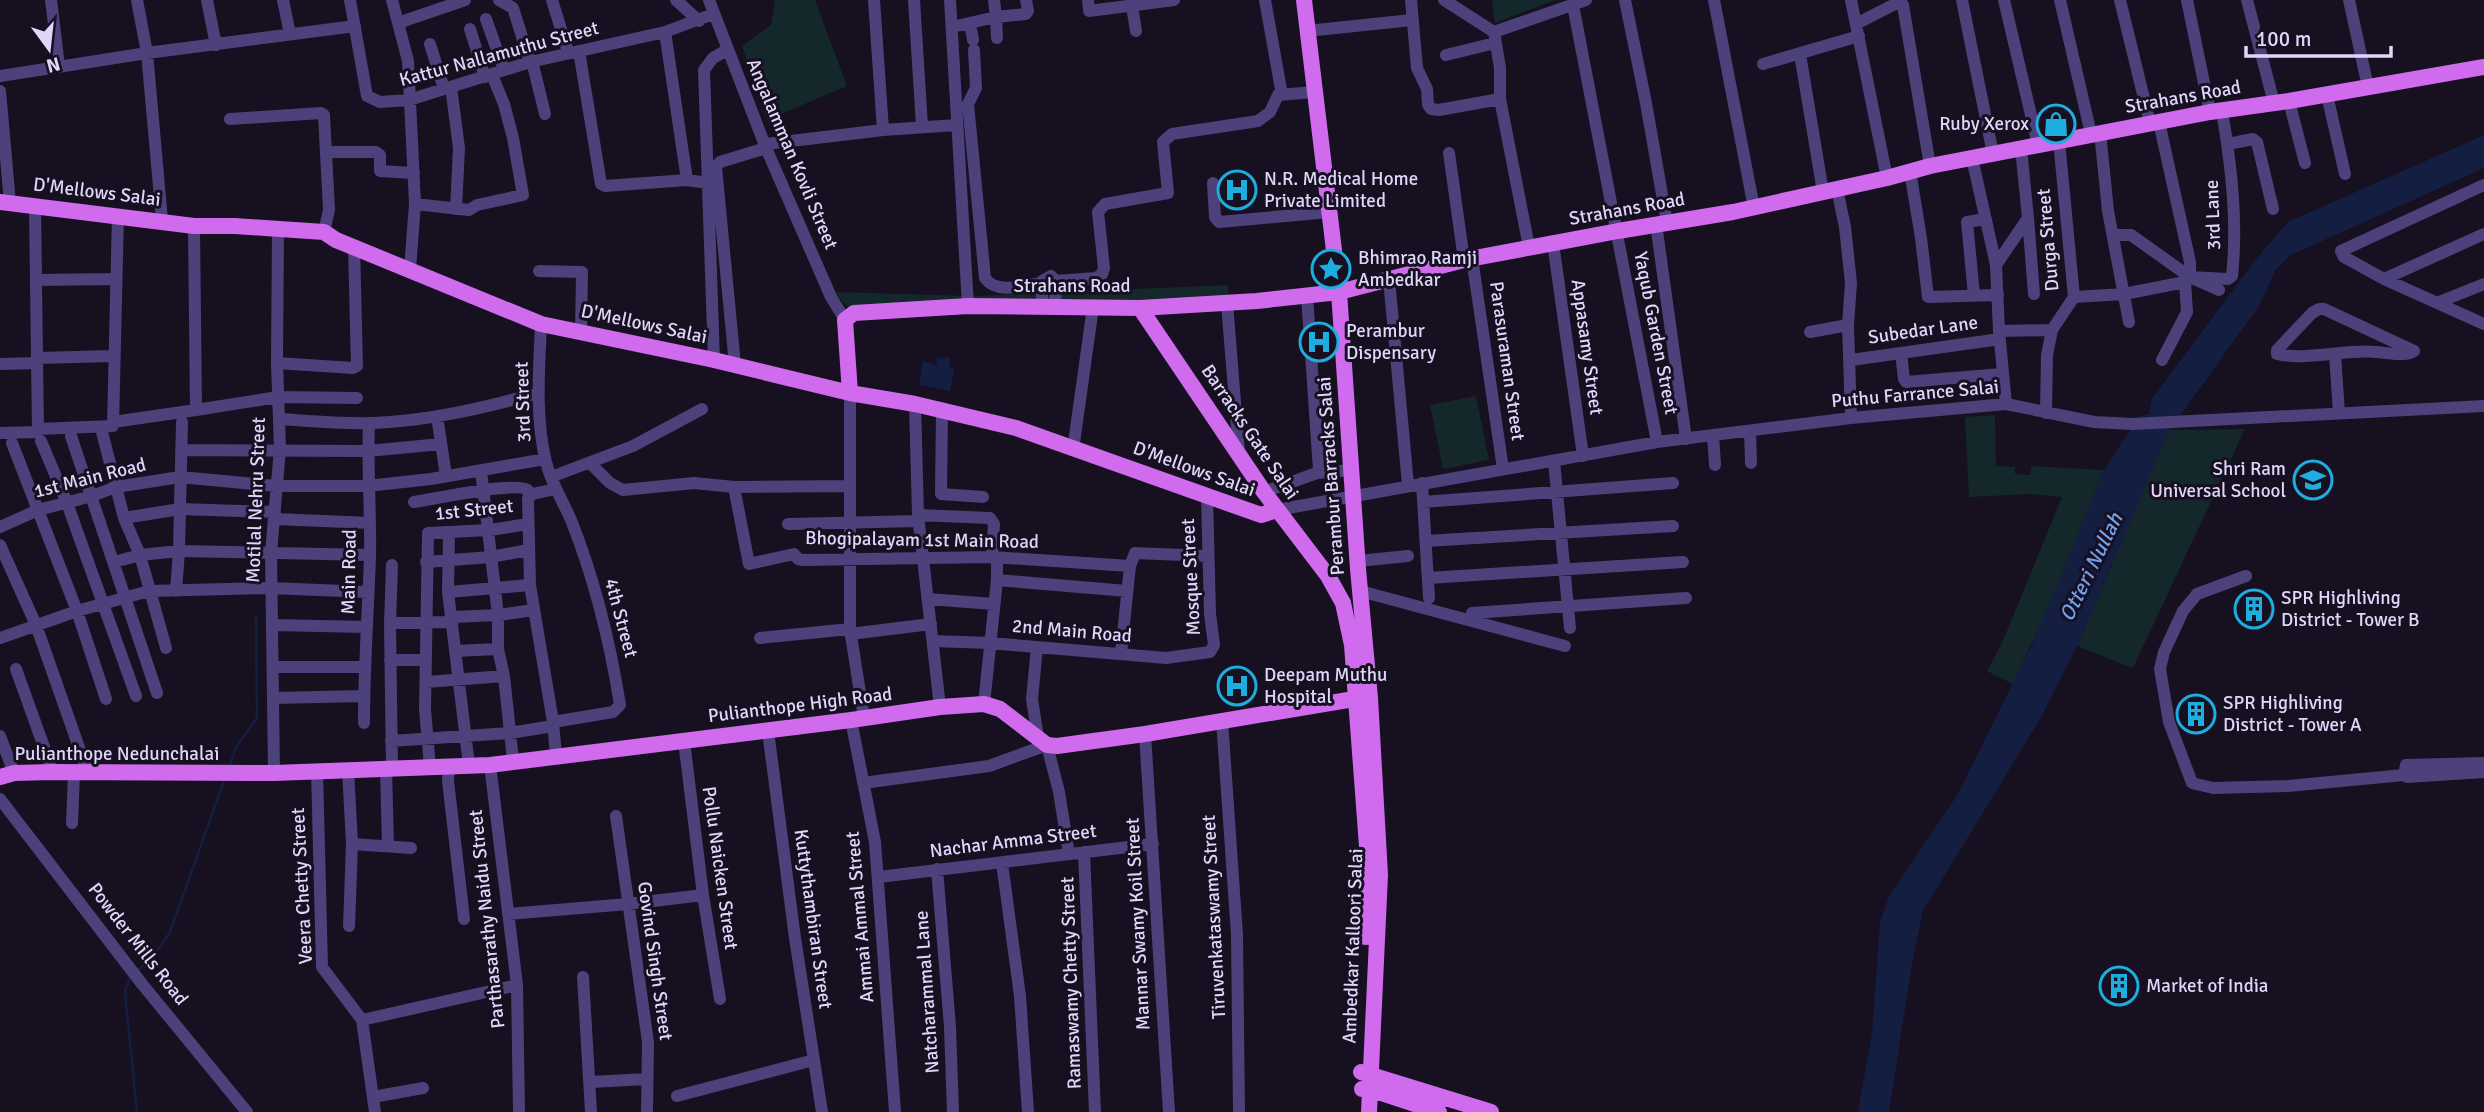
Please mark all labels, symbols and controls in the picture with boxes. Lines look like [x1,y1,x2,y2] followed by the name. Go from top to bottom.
[14,14,84,84] north arrow
[2246,14,2391,58] scale bar
[397,16,602,92] street label: Kattur Nallamuthu Street
[2256,26,2311,52] text: 100 m
[44,51,63,78] text: N
[741,55,843,253] street label: Angalamman Kovli Street
[2123,75,2243,119] street label: Strahans Road
[2035,103,2077,145] shop icon: Ruby Xerox
[1939,112,2029,136] place label: Ruby Xerox
[1264,167,1418,213] place label: N.R. Medical Home Private Limited
[1216,169,1258,211] hospital icon: N.R. Medical Home Private Limited
[32,172,162,212] street label: D'Mellows Salai
[2200,179,2226,251] street label: 3rd Lane
[1567,187,1687,231] street label: Strahans Road
[2032,187,2064,292] street label: Durga Street
[1358,246,1477,292] place label: Bhimrao Ramji Ambedkar
[1310,248,1352,290] place icon: Bhimrao Ramji Ambedkar
[1628,250,1684,417] street label: Yaqub Garden Street
[1013,274,1131,298] street label: Strahans Road
[1566,278,1608,417] street label: Appasamy Street
[1484,280,1530,442] street label: Parasuraman Street
[579,299,709,349] street label: D'Mellows Salai
[1867,310,1979,350] street label: Subedar Lane
[1346,319,1436,365] place label: Perambur Dispensary
[1298,321,1340,363] hospital icon: Perambur Dispensary
[1196,360,1304,504] street label: Barracks Gate Salai
[510,361,536,443] street label: 3rd Street
[1830,375,2000,413] street label: Puthu Farrance Salai
[1312,376,1350,576] street label: Perambur Barracks Salai
[241,416,271,583] street label: Motilal Nehru Street
[1130,436,1258,502] street label: D'Mellows Salai
[31,452,149,504] street label: 1st Main Road
[2150,457,2286,503] place label: Shri Ram Universal School
[2292,459,2334,501] school or university icon: Shri Ram Universal School
[434,494,515,526] street label: 1st Street
[2054,508,2129,625] water label: Otteri Nullah
[1176,518,1206,636] street label: Mosque Street
[805,526,1039,554] street label: Bhogipalayam 1st Main Road
[336,529,362,615] street label: Main Road
[599,576,643,661] street label: 4th Street
[2281,586,2420,632] place label: SPR Highliving District - Tower B
[2233,588,2275,630] building icon: SPR Highliving District - Tower B
[1011,614,1133,648] street label: 2nd Main Road
[1264,663,1387,709] place label: Deepam Muthu Hospital
[1216,665,1258,707] hospital icon: Deepam Muthu Hospital
[707,682,893,728] street label: Pulianthope High Road
[2223,691,2362,737] place label: SPR Highliving District - Tower A
[2175,693,2217,735] building icon: SPR Highliving District - Tower A
[15,742,219,766] street label: Pulianthope Nedunchalai
[697,785,743,952] street label: Pollu Naicken Street
[286,807,318,965] street label: Veera Chetty Street
[464,808,510,1030] street label: Parthasarathy Naidu Street
[1197,814,1231,1020] street label: Tiruvenkataswamy Street
[1120,817,1156,1031] street label: Mannar Swamy Koil Street
[928,819,1098,863] street label: Nachar Amma Street
[788,828,838,1011] street label: Kuttythambiran Street
[841,830,879,1004] street label: Ammai Ammal Street
[1338,848,1368,1044] street label: Ambedkar Kalloori Salai
[1055,876,1087,1090] street label: Ramaswamy Chetty Street
[83,878,193,1010] street label: Powder Mills Road
[632,880,678,1042] street label: Govind Singh Street
[909,910,945,1074] street label: Natcharammal Lane
[2098,965,2140,1007] building icon: Market of India
[2146,974,2269,998] place label: Market of India

